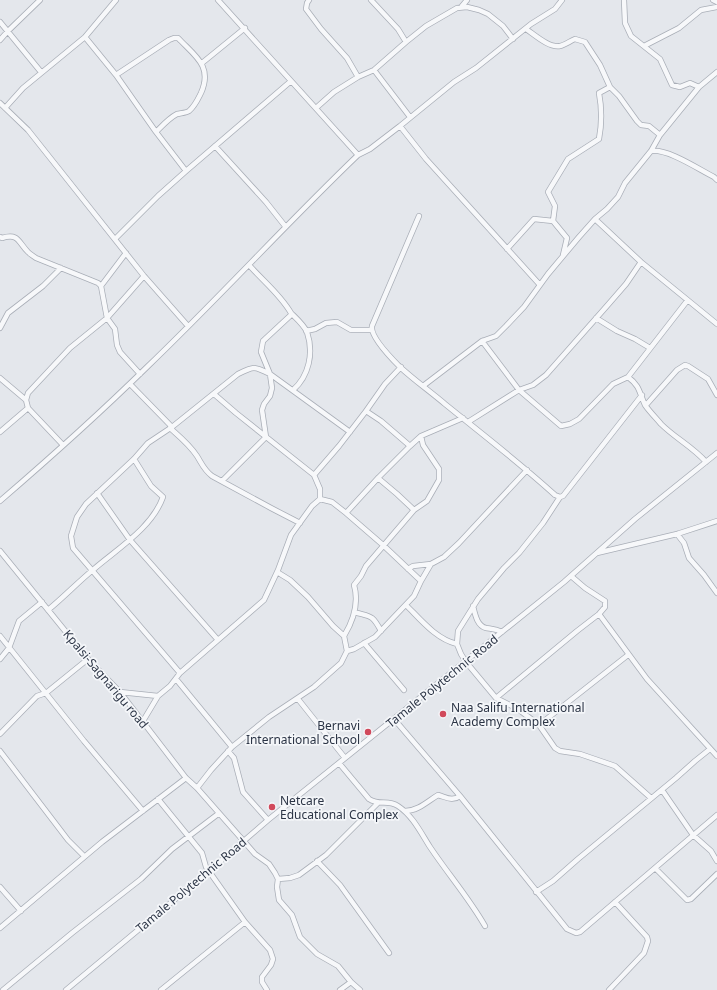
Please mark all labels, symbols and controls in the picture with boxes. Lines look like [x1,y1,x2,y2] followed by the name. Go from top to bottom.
[60,626,152,732] street label: Kpalsi-Sagnarigu road
[382,630,502,732] street label: Tamale Polytechnic Road
[451,699,585,730] place label: Naa Salifu International Academy Complex
[438,709,448,719] marker: Naa Salifu International Academy Complex
[246,717,360,748] place label: Bernavi International School
[363,727,373,737] marker: Bernavi International School
[280,792,399,823] place label: Netcare Educational Complex
[267,802,277,812] marker: Netcare Educational Complex
[132,834,250,936] street label: Tamale Polytechnic Road

